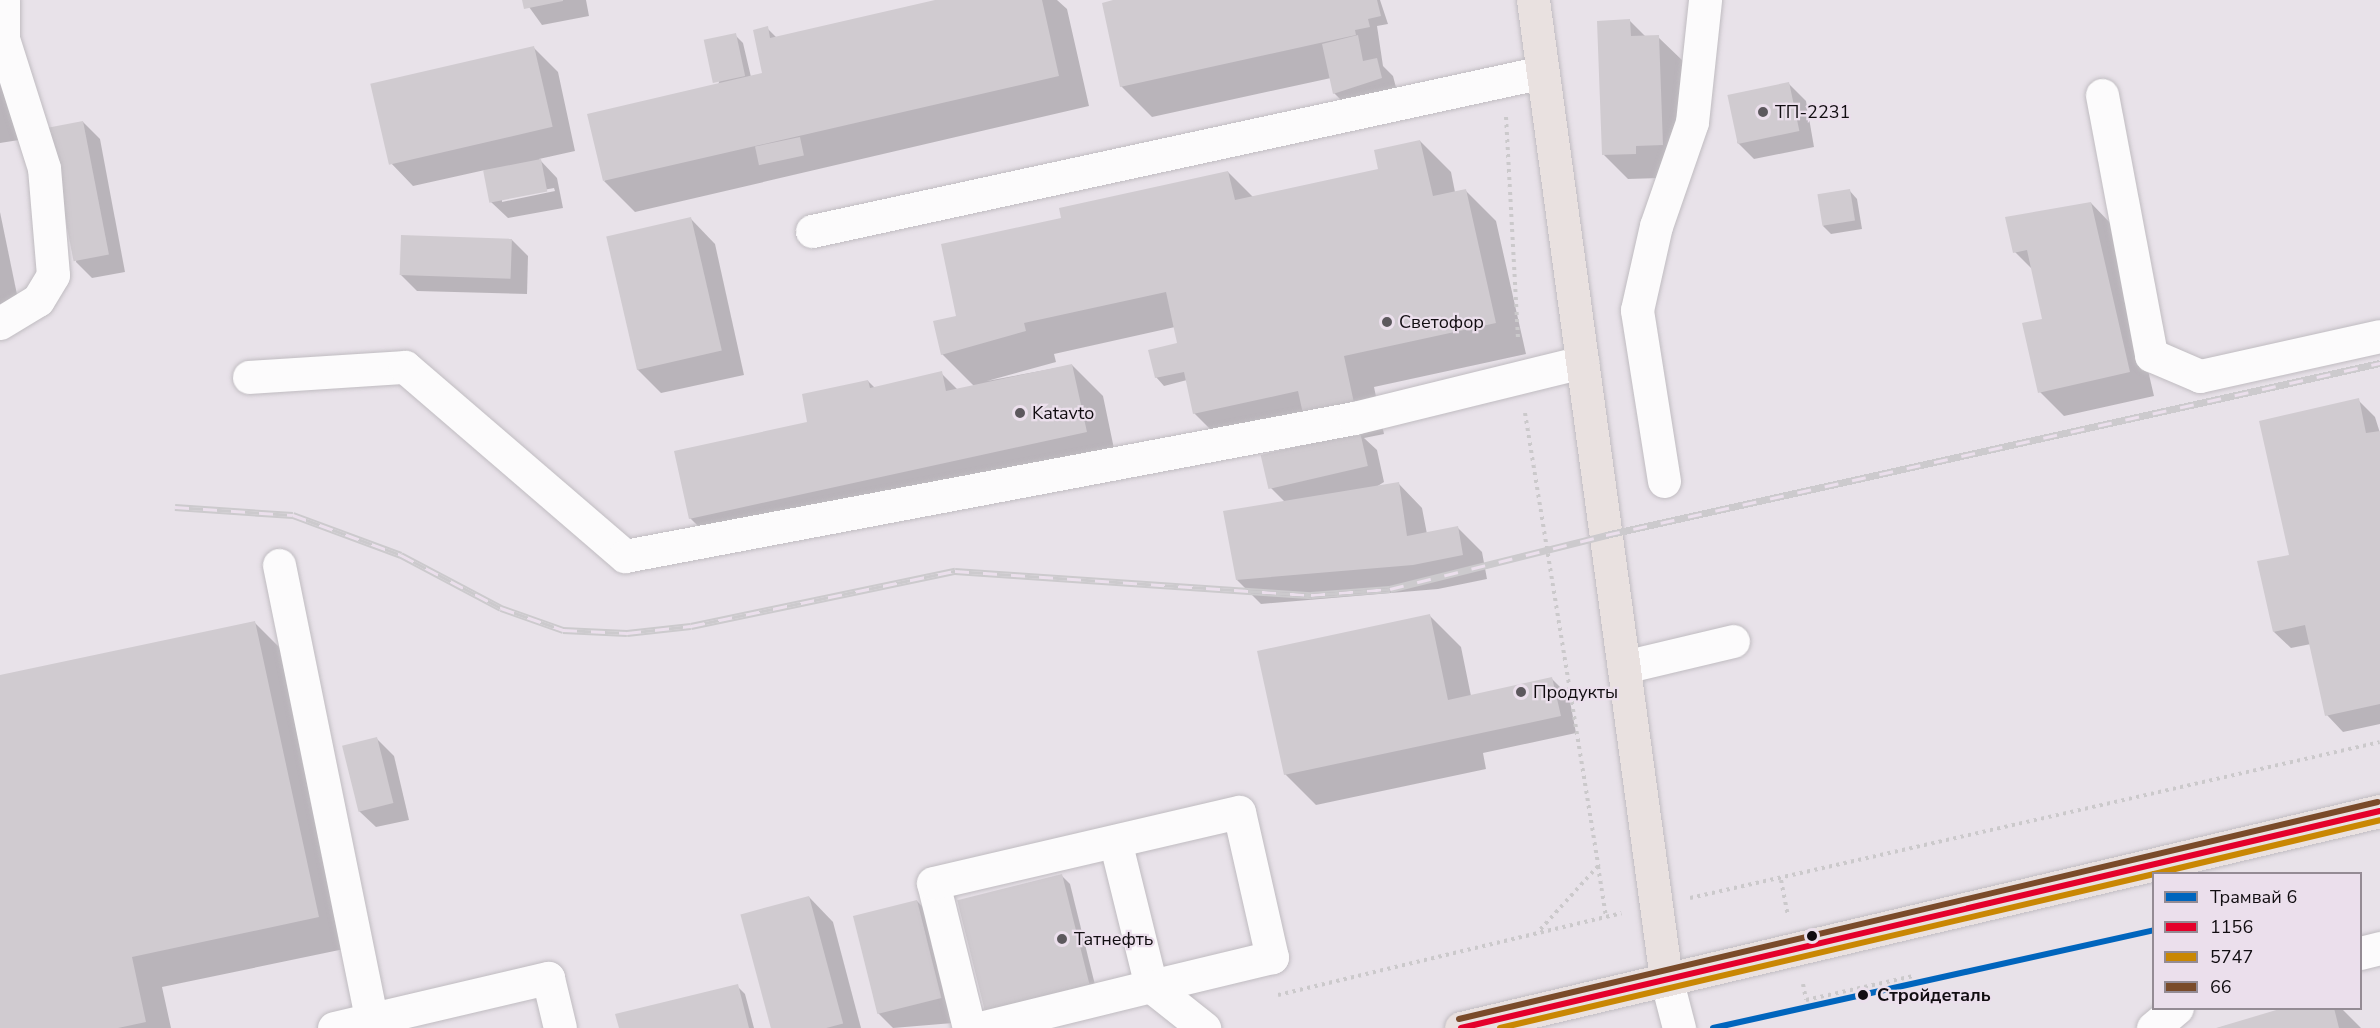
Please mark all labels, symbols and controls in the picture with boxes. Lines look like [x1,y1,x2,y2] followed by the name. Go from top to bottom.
[1775,101,1850,123] place label: ТП-2231
[1756,105,1770,119] marker: ТП-2231
[1399,311,1484,333] place label: Светофор
[1380,315,1394,329] marker: Светофор
[1032,402,1094,424] place label: Katavto
[1013,406,1027,420] marker: Katavto
[1533,681,1618,703] place label: Продукты
[1514,685,1528,699] marker: Продукты
[2152,872,2362,1010] legend
[2210,885,2297,909] text: Трамвай 6
[2210,915,2253,939] text: 1156
[1074,928,1153,950] place label: Татнефть
[1806,930,1818,942] unlabelled marker
[1055,932,1069,946] marker: Татнефть
[2210,945,2253,969] text: 5747
[2210,975,2232,999] text: 66
[1877,984,1991,1006] place label: Стройдеталь
[1854,986,1872,1004] marker: Стройдеталь

